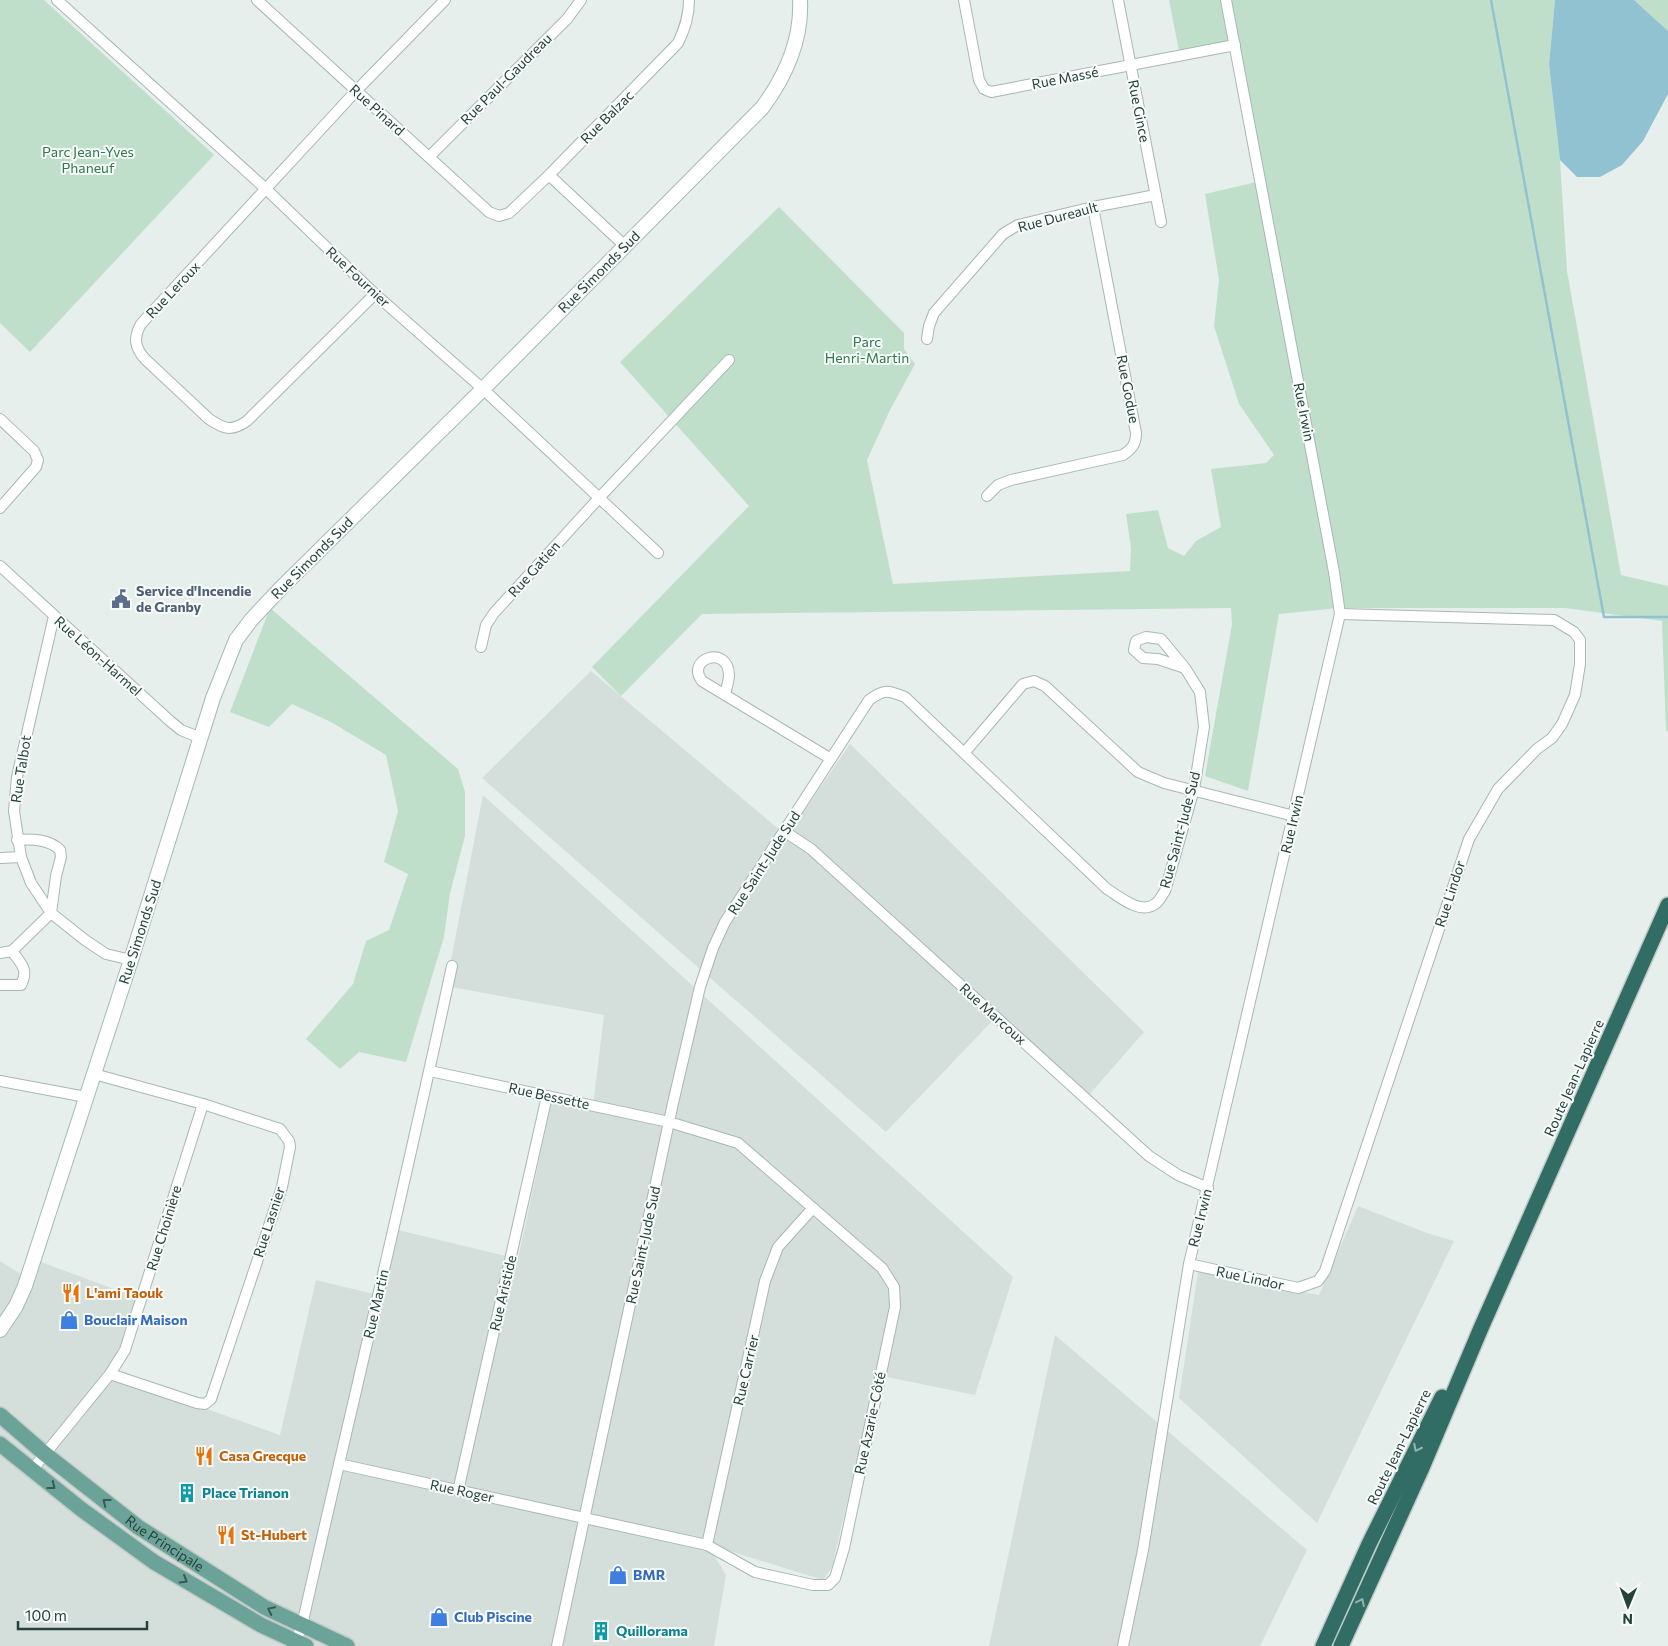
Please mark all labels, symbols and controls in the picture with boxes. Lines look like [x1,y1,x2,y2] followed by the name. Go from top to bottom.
[457,30,555,128] street label: Rue Paul-Gaudreau
[1030,63,1100,92] street label: Rue Massé
[1125,78,1154,144] street label: Rue Gince
[346,80,408,139] street label: Rue Pinard
[576,86,637,147] street label: Rue Balzac
[42,143,134,176] park label: Parc Jean-Yves Phaneuf
[1016,198,1100,235] street label: Rue Dureault
[554,227,643,316] street label: Rue Simonds Sud
[323,243,394,311] street label: Rue Fournier
[142,257,204,322] street label: Rue Leroux
[825,333,909,366] park label: Parc Henri-Martin
[1114,353,1143,424] street label: Rue Godue
[1290,381,1319,443] street label: Rue Irwin
[267,513,356,602] street label: Rue Simonds Sud
[504,537,563,600] street label: Rue Gatien
[136,582,251,615] place label: Service d'Incendie de Granby
[110,588,132,610] public building icon: Service d'Incendie de Granby
[51,612,145,699] street label: Rue Léon-Harmel
[7,734,34,804] street label: Rue Talbot
[1156,770,1203,890] street label: Rue Saint-Jude Sud
[1277,793,1306,855] street label: Rue Irwin
[724,808,803,918] street label: Rue Saint-Jude Sud
[1431,858,1468,929] street label: Rue Lindor
[115,877,164,986] street label: Rue Simonds Sud
[957,979,1031,1048] street label: Rue Marcoux
[1540,1017,1607,1139] street label: Route Jean-Lapierre
[507,1079,591,1112] street label: Rue Bessette
[142,1183,185,1273] street label: Rue Choinière
[249,1184,288,1259] street label: Rue Lasnier
[622,1184,663,1305] street label: Rue Saint-Jude Sud
[1184,1187,1215,1249] street label: Rue Irwin
[486,1253,519,1332] street label: Rue Aristide
[1215,1262,1286,1293] street label: Rue Lindor
[359,1268,392,1340] street label: Rue Martin
[60,1282,82,1304] restaurant icon: L'ami Taouk
[86,1284,163,1301] place label: L'ami Taouk
[58,1309,80,1331] shop icon: Bouclair Maison
[84,1311,188,1328] place label: Bouclair Maison
[729,1333,762,1407] street label: Rue Carrier
[850,1370,889,1476] street label: Rue Azarie-Côté
[1363,1386,1434,1507] street label: Route Jean-Lapierre
[1412,1443,1423,1452] one-way arrow
[193,1445,215,1467] restaurant icon: Casa Grecque
[219,1447,306,1464] place label: Casa Grecque
[429,1475,496,1506] street label: Rue Roger
[46,1480,55,1488] one-way arrow
[176,1482,198,1504] building icon: Place Trianon
[202,1484,289,1501] place label: Place Trianon
[103,1500,112,1508] one-way arrow
[122,1511,207,1575] street label: Rue Principale
[215,1524,237,1546] restaurant icon: St-Hubert
[241,1526,307,1543] place label: St-Hubert
[607,1564,629,1586] shop icon: BMR
[633,1566,666,1583] place label: BMR
[179,1573,188,1583] one-way arrow
[1603,1581,1653,1631] north arrow
[18,1598,146,1630] scale bar
[1355,1598,1365,1607] one-way arrow
[25,1606,67,1624] text: 100 m
[267,1606,276,1617] one-way arrow
[428,1606,450,1628] shop icon: Club Piscine
[454,1608,532,1625] place label: Club Piscine
[1622,1611,1633,1628] text: N
[590,1620,612,1642] building icon: Quillorama
[616,1622,688,1639] place label: Quillorama

